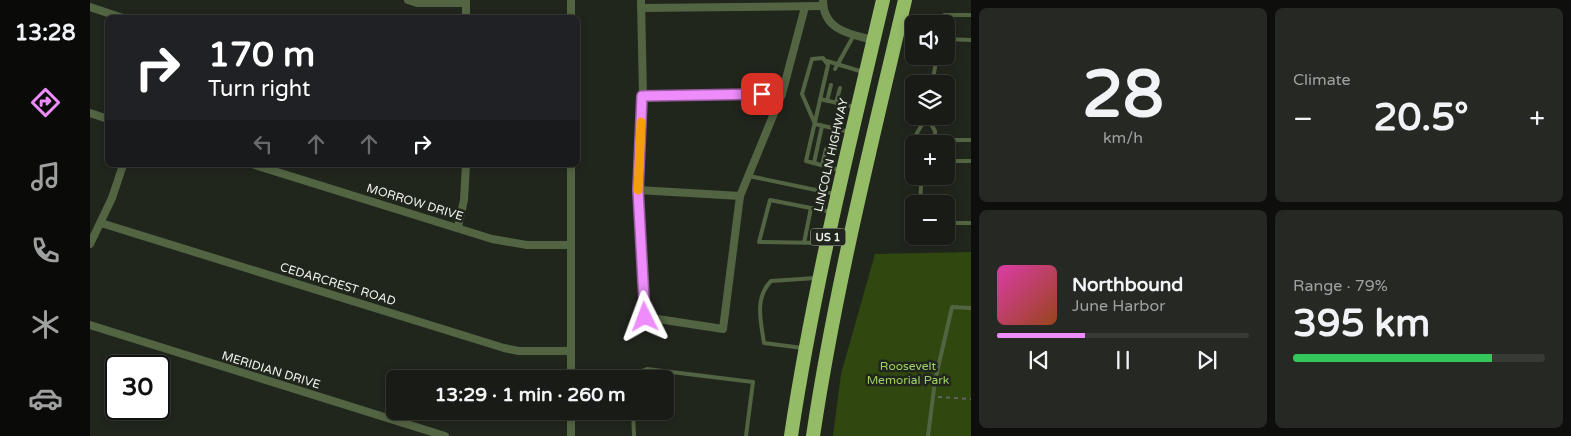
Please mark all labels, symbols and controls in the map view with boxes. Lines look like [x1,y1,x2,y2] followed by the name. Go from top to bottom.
[905,15,955,245] map controls
[905,15,955,65] button: sound
[15,20,75,46] text: 13:28
[208,34,315,76] text: 170 m
[125,35,190,100] icon: right
[1082,56,1164,135] text: 28
[1293,70,1351,90] text: Climate
[741,73,783,115] pin
[905,75,955,125] button: layers
[208,76,310,102] text: Turn right
[748,80,776,108] icon: arrive
[28,85,63,120] icon: directions
[1374,95,1469,141] text: 20.5°
[811,97,851,213] street label: LINCOLN HIGHWAY
[1293,102,1313,136] text: −
[1529,102,1545,136] text: +
[1103,128,1143,148] text: km/h
[249,130,277,158] icon: left
[302,130,330,158] icon: ahead
[355,130,383,158] icon: ahead
[408,130,436,158] icon: right
[905,135,955,185] button: +
[28,159,63,194] icon: music
[365,181,465,223] street label: MORROW DRIVE
[905,195,955,245] button: −
[810,228,846,246] road number: US 1
[28,233,63,268] icon: phone
[278,260,398,308] street label: CEDARCREST ROAD
[1072,274,1183,296] text: Northbound
[1293,276,1388,296] text: Range · 79%
[618,290,670,342] position arrow
[1072,296,1165,316] text: June Harbor
[1293,301,1430,347] text: 395 km
[28,307,63,342] icon: climate
[1025,346,1053,374] icon: previous
[1109,346,1137,374] icon: pause
[1193,346,1221,374] icon: next
[220,348,322,392] street label: MERIDIAN DRIVE
[105,355,170,420] speed limit sign: 30
[867,359,950,387] park label: Roosevelt Memorial Park
[28,381,63,416] icon: car
[434,384,626,406] text: 13:29 · 1 min · 260 m

